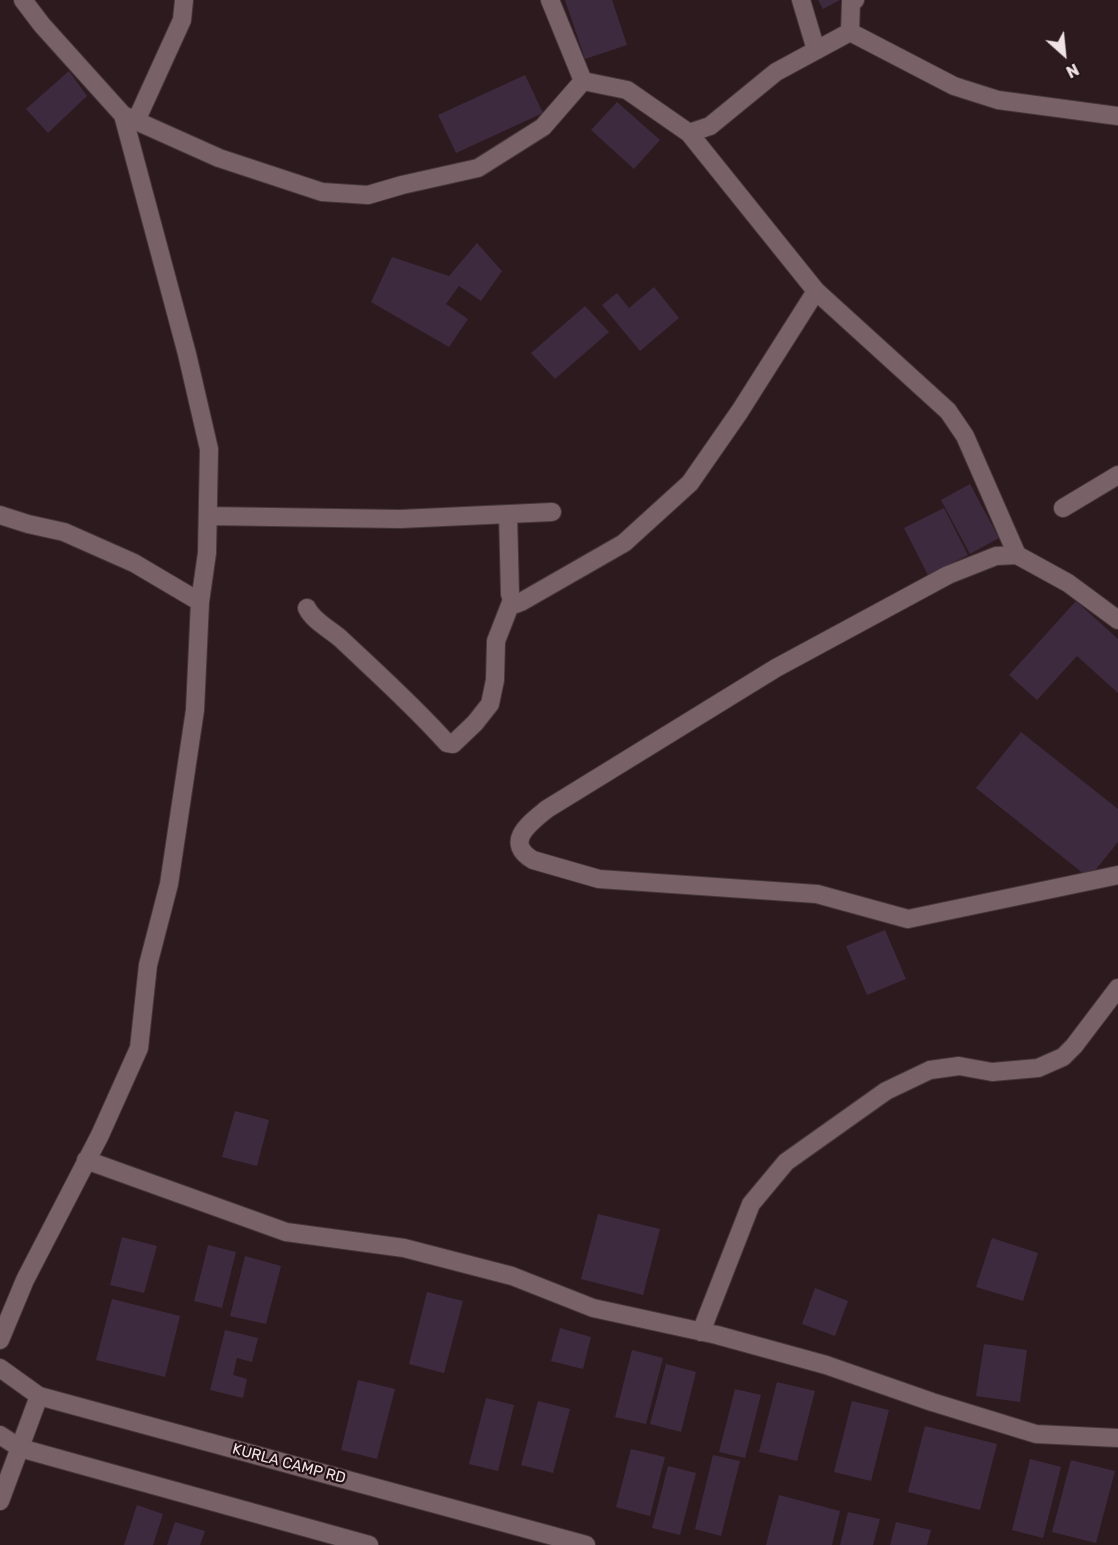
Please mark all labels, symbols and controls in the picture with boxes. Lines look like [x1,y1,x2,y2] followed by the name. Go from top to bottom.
[1034,24,1094,84] north arrow
[1063,59,1082,82] text: N
[230,1440,348,1488] street label: KURLA CAMP RD

